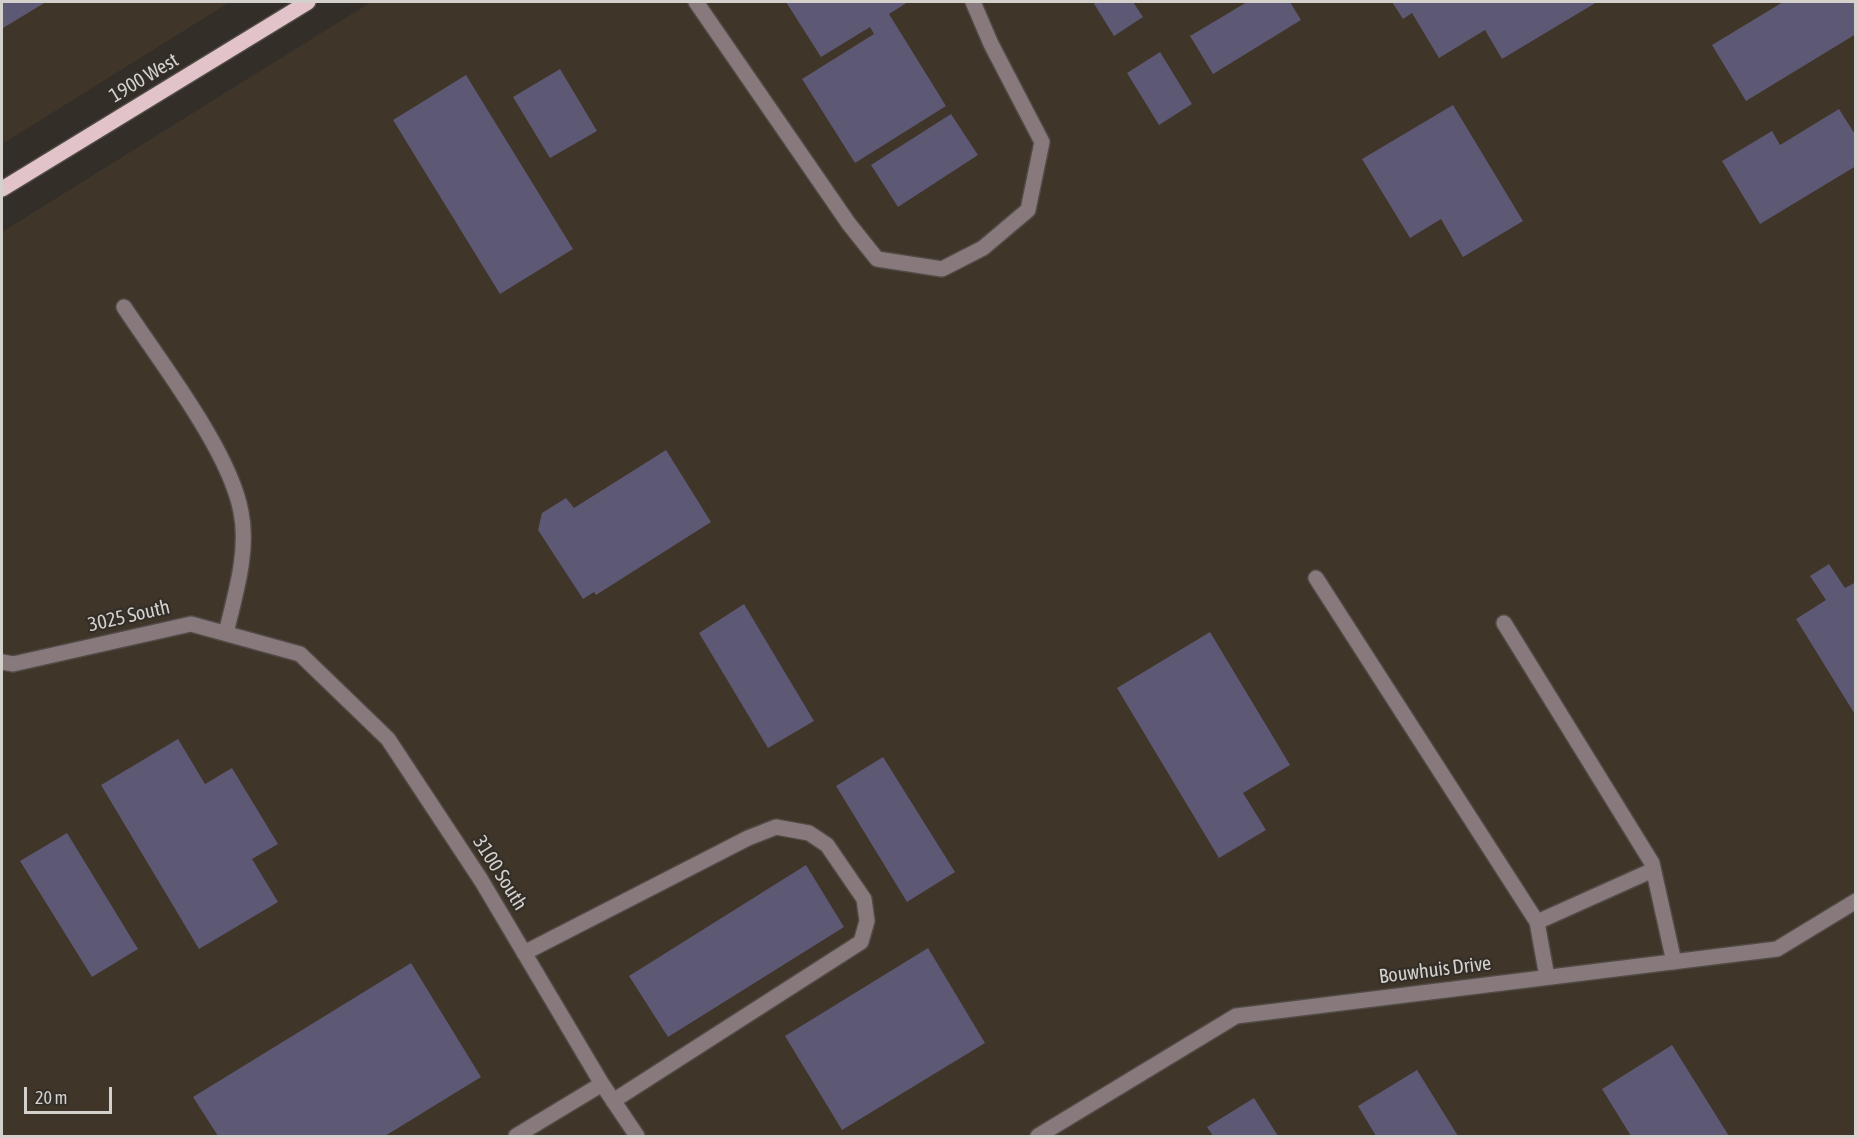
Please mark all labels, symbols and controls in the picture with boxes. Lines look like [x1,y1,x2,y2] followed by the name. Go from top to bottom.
[105,48,183,108] street label: 1900 West
[86,595,172,637] street label: 3025 South
[468,831,532,915] street label: 3100 South
[1377,951,1493,989] street label: Bouwhuis Drive
[27,1075,116,1113] scale bar
[35,1087,67,1108] text: 20 m

